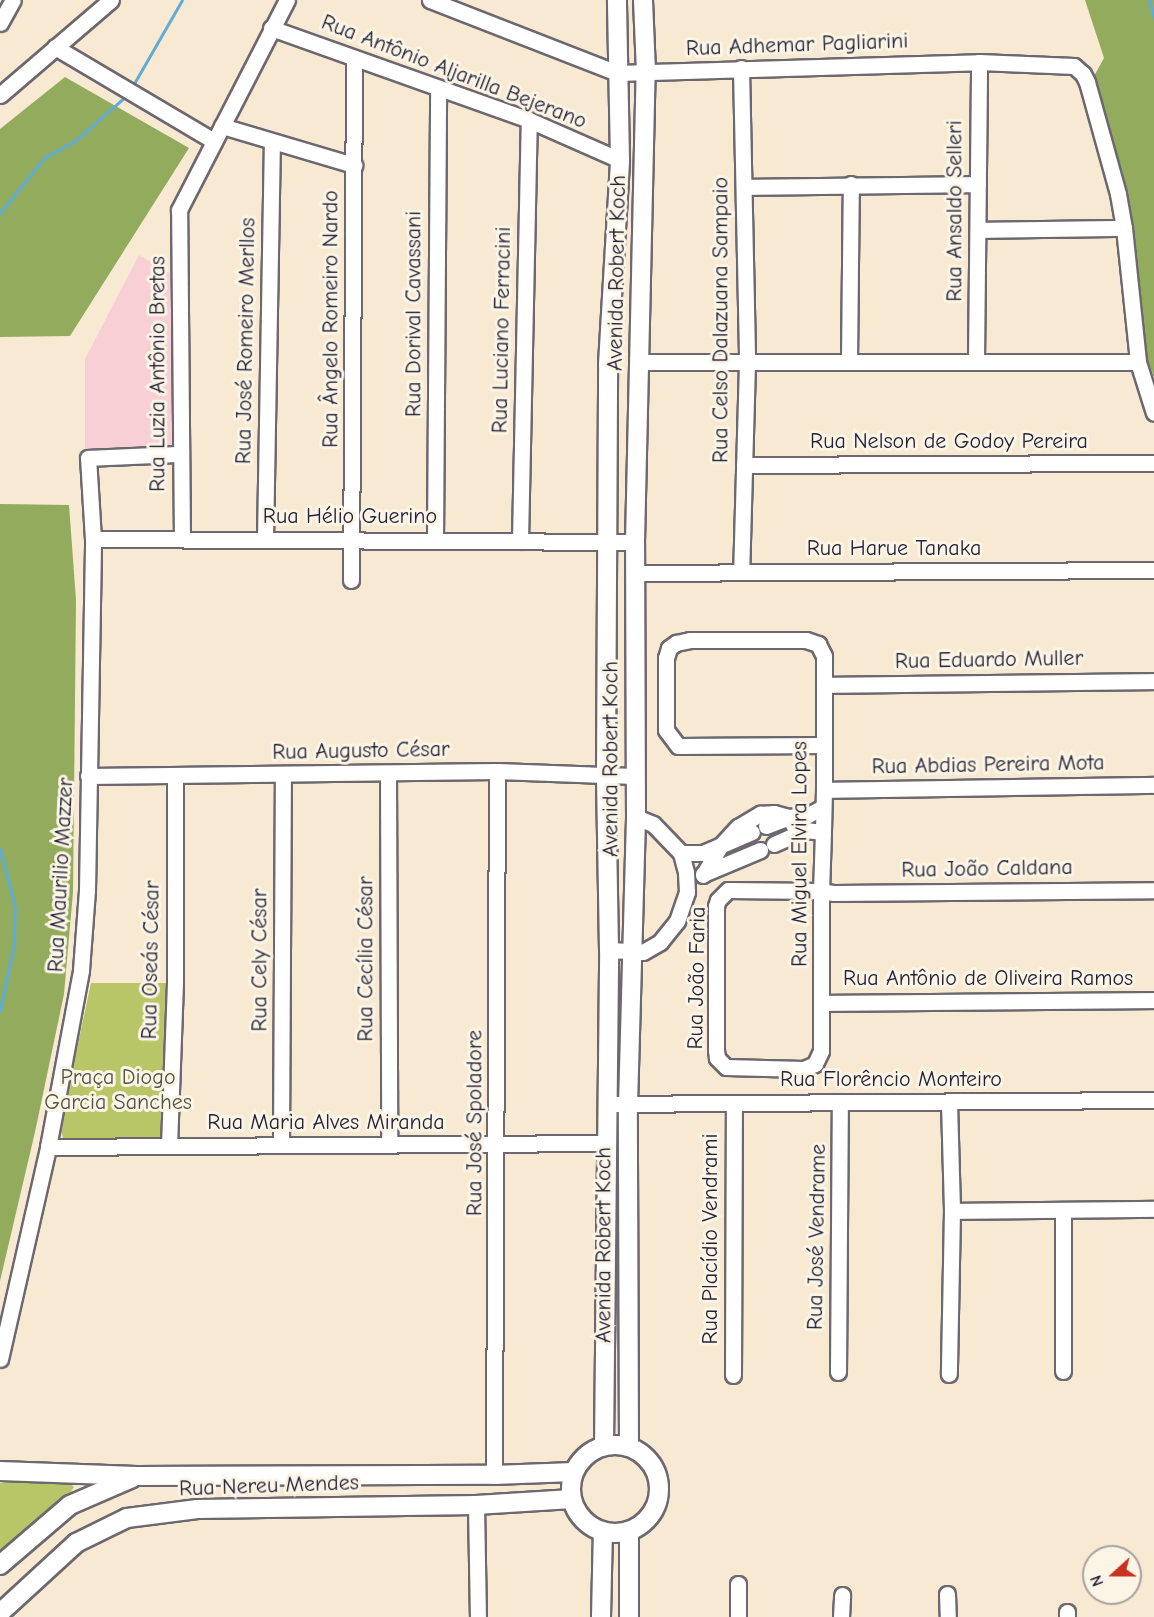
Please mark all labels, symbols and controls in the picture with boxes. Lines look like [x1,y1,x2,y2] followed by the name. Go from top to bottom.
[318,9,590,135] street label: Rua Antônio Aljarilla Bejerano
[685,28,909,62] street label: Rua Adhemar Pagliarini
[942,120,968,302] street label: Rua Ansaldo Selleri
[602,175,632,371] street label: Avenida Robert Koch
[708,177,734,463] street label: Rua Celso Dalazuana Sampaio
[318,190,344,448] street label: Rua Ângelo Romeiro Nardo
[401,211,427,417] street label: Rua Dorival Cavassani
[231,218,261,464] street label: Rua José Romeiro Merllos
[487,226,517,434] street label: Rua Luciano Ferracini
[145,256,171,492] street label: Rua Luzia Antônio Bretas
[810,429,1088,455] street label: Rua Nelson de Godoy Pereira
[263,504,437,530] street label: Rua Hélio Guerino
[807,536,981,562] street label: Rua Harue Tanaka
[895,645,1083,675] street label: Rua Eduardo Muller
[598,661,624,857] street label: Avenida Robert Koch
[272,736,450,766] street label: Rua Augusto César
[787,741,813,967] street label: Rua Miguel Elvira Lopes
[871,750,1105,780] street label: Rua Abdias Pereira Mota
[43,777,79,973] street label: Rua Maurilio Mazzer
[901,854,1073,884] street label: Rua João Caldana
[353,876,379,1042] street label: Rua Cecília César
[136,880,166,1040] street label: Rua Oseás César
[247,888,273,1032] street label: Rua Cely César
[683,906,711,1050] street label: Rua João Faria
[843,966,1133,992] street label: Rua Antônio de Oliveira Ramos
[462,1030,488,1216] street label: Rua José Spoladore
[44,1064,192,1116] park label: Praça Diogo Garcia Sanches
[780,1067,1002,1093] street label: Rua Florêncio Monteiro
[207,1110,445,1136] street label: Rua Maria Alves Miranda
[698,1134,724,1344] street label: Rua Placídio Vendrami
[802,1144,832,1330] street label: Rua José Vendrame
[591,1147,617,1343] street label: Avenida Robert Koch
[179,1470,359,1502] street label: Rua Nereu Mendes
[1082,1545,1142,1605] north arrow
[1087,1573,1107,1589] text: N

